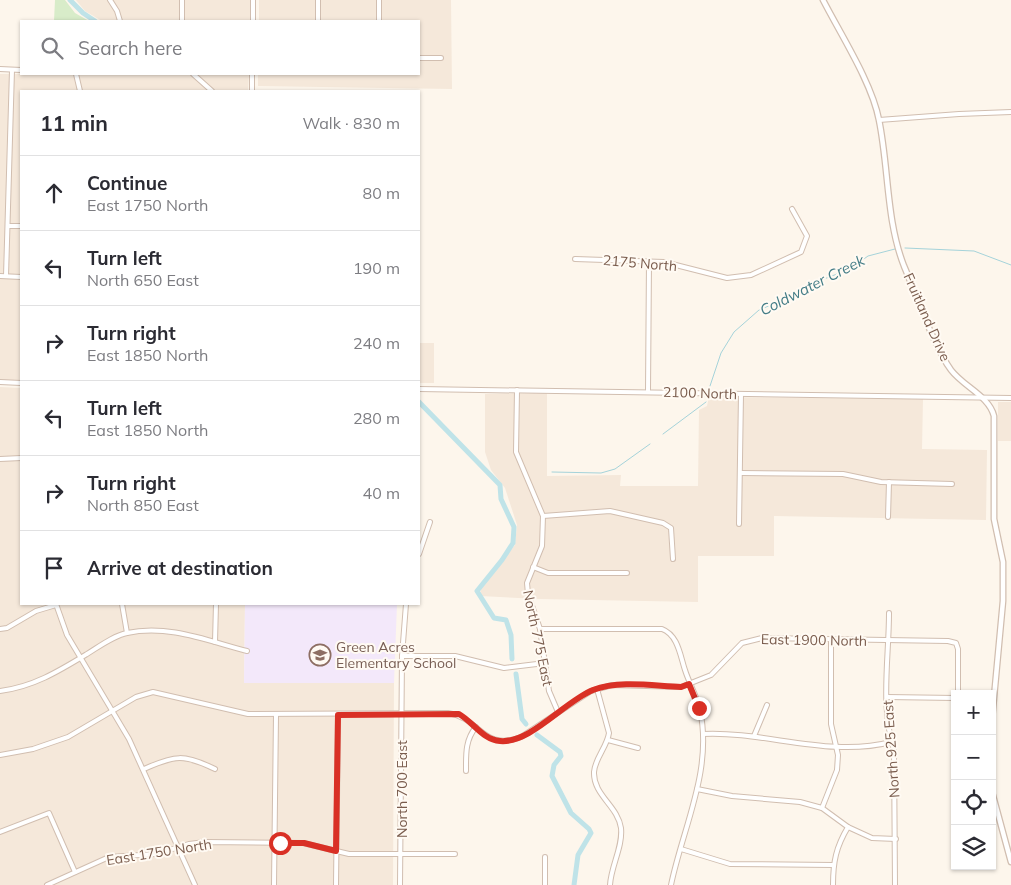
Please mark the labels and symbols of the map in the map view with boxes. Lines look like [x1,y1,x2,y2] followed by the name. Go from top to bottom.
[756,250,869,320] water label: Coldwater Creek
[602,251,678,275] street label: 2175 North
[899,270,955,364] street label: Fruitland Drive
[663,383,737,403] street label: 2100 North
[519,588,557,688] street label: North 775 East
[761,630,867,650] street label: East 1900 North
[336,638,456,672] place label: Green Acres Elementary School
[308,643,332,667] school or university icon: Green Acres Elementary School
[688,697,711,720] route end
[879,699,903,798] street label: North 925 East
[393,740,411,838] street label: North 700 East
[269,832,292,855] route start
[105,835,213,869] street label: East 1750 North

